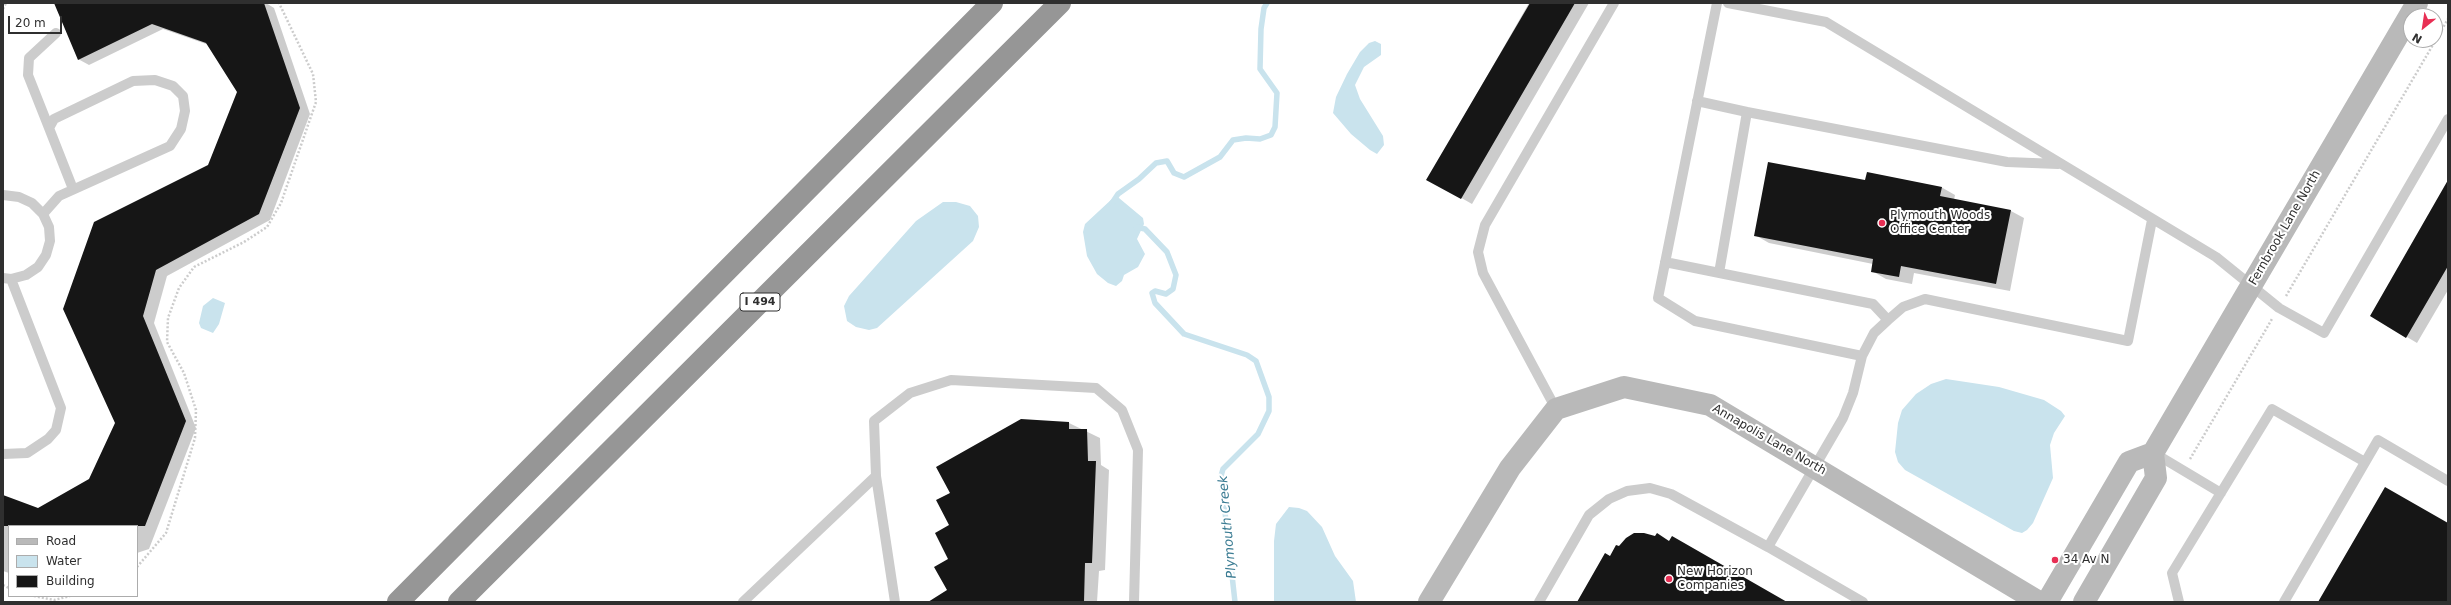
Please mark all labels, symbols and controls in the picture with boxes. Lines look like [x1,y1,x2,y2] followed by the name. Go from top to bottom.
[10,8,64,34] scale bar
[2403,8,2443,48] north arrow
[15,16,46,30] text: 20 m
[2410,30,2424,46] text: N
[2246,168,2324,288] street label: Fernbrook Lane North
[1890,209,1990,237] place label: Plymouth Woods Office Center
[1877,218,1887,228] marker: Plymouth Woods Office Center
[740,293,780,311] road number: I 494
[1710,402,1828,478] street label: Annapolis Lane North
[1216,475,1240,579] water label: Plymouth Creek
[8,525,138,597] legend
[46,534,76,548] text: Road
[2063,553,2109,567] place label: 34 Av N
[46,554,81,568] text: Water
[2050,555,2060,565] marker: 34 Av N
[1677,565,1753,593] place label: New Horizon Companies
[46,574,95,588] text: Building
[1664,574,1674,584] marker: New Horizon Companies

